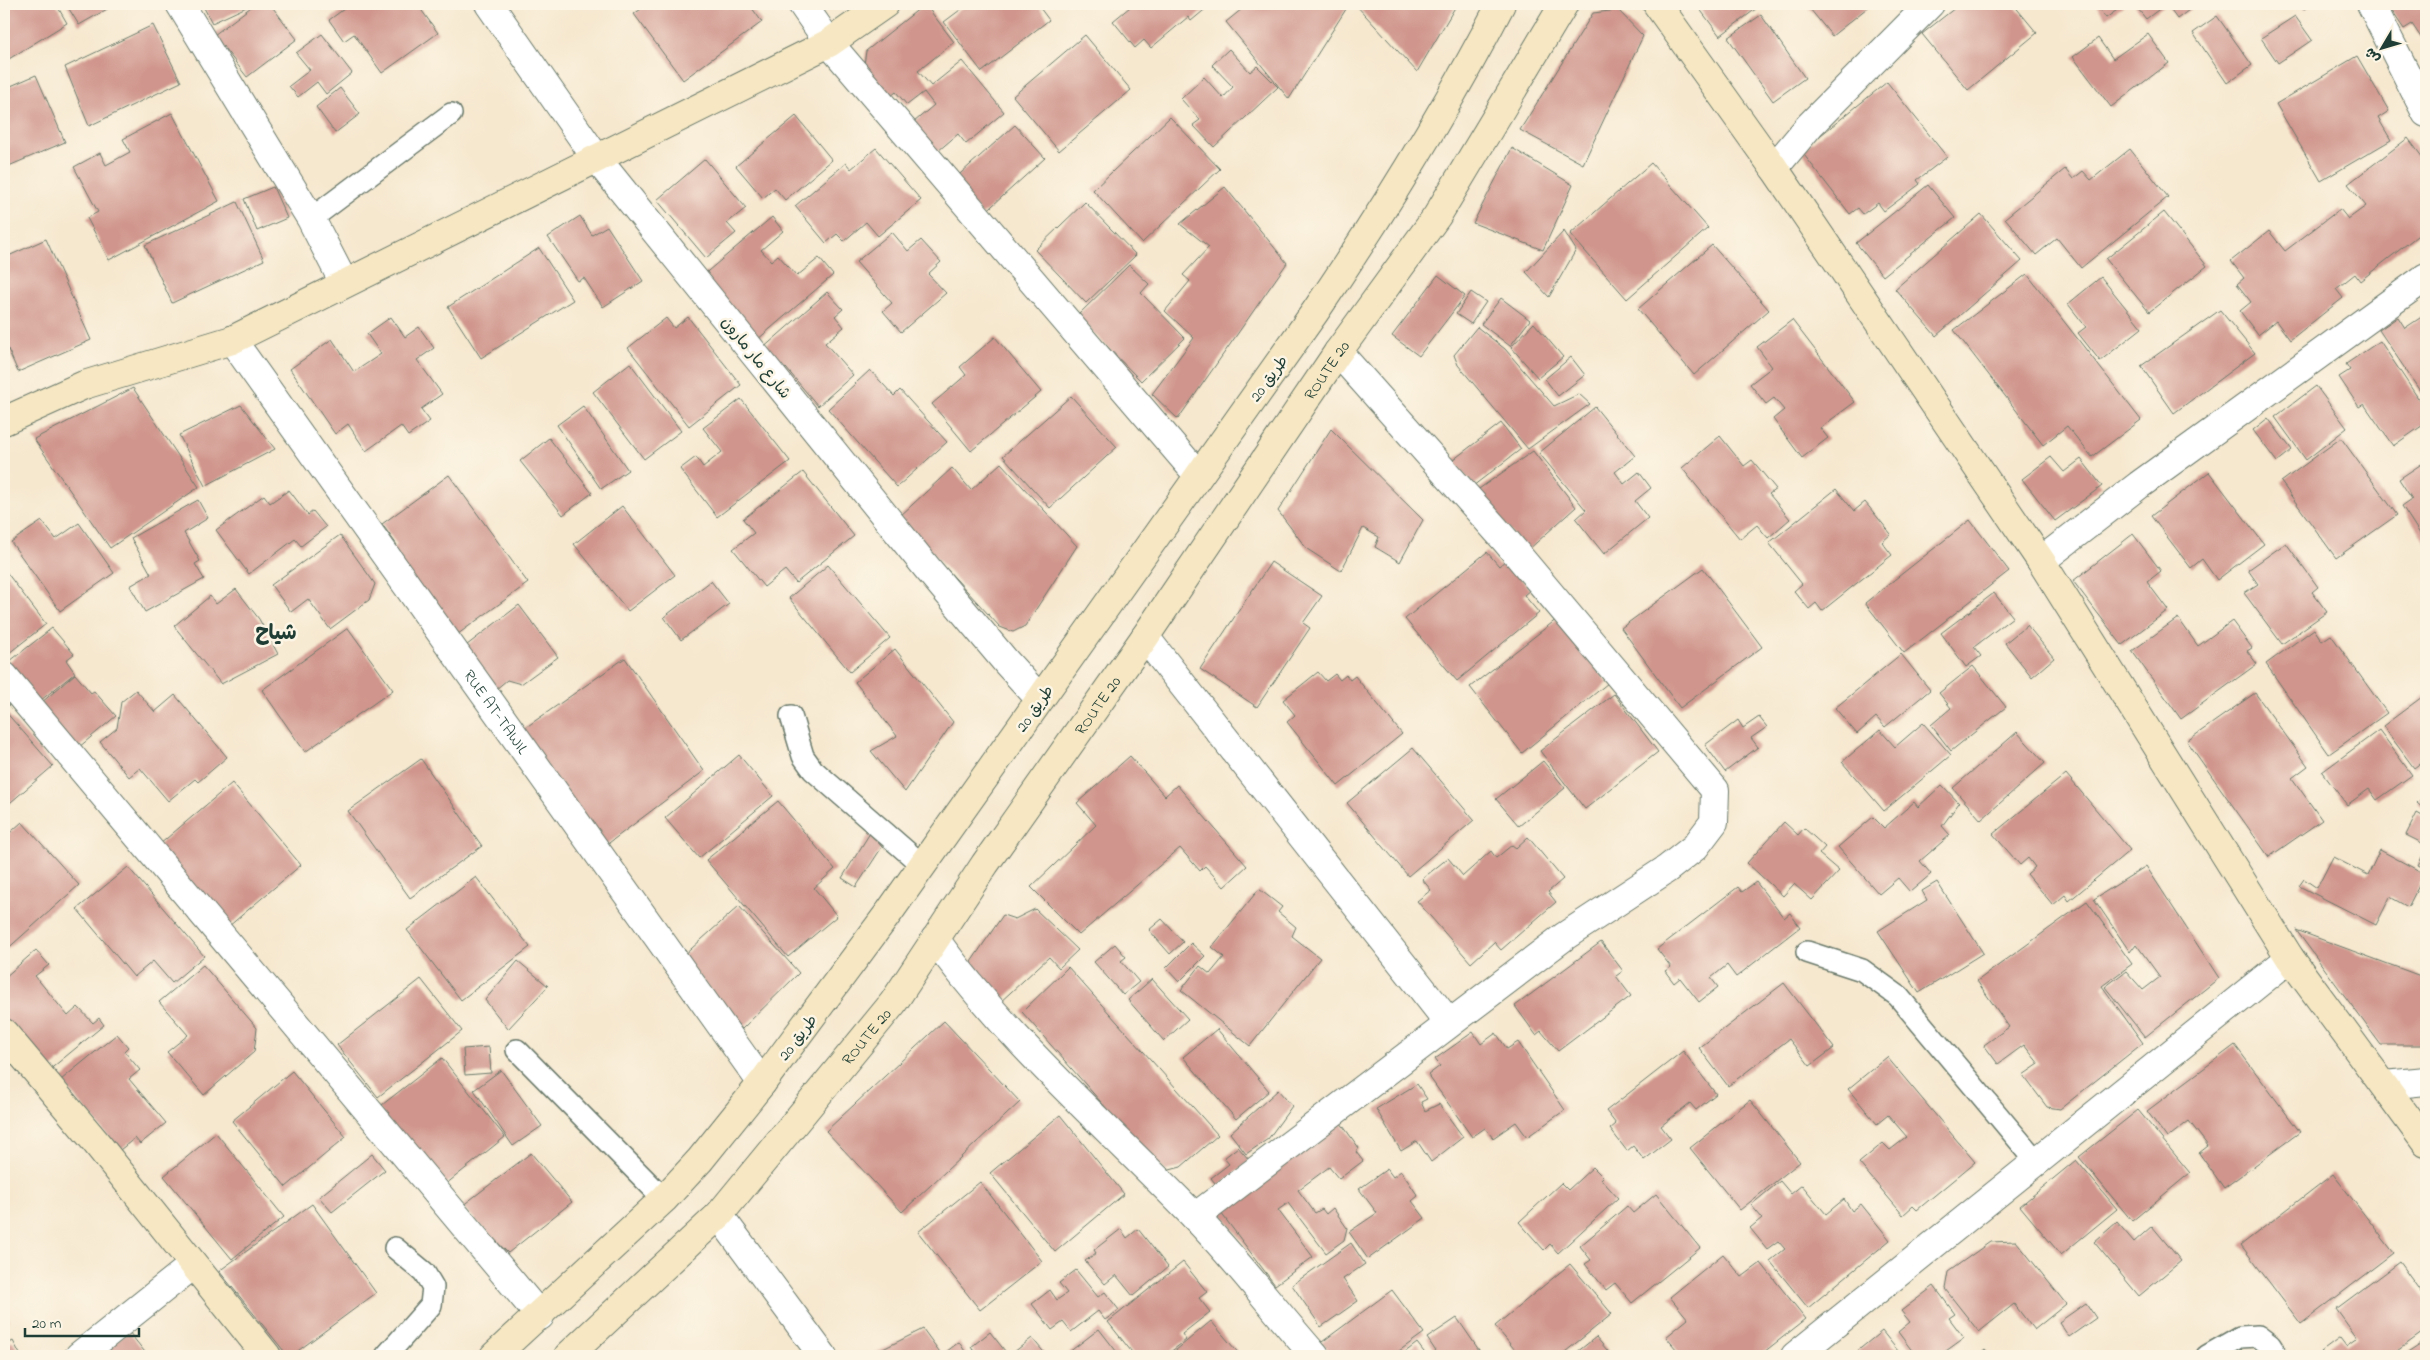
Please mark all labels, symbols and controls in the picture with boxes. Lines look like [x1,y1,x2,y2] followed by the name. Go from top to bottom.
[2358,22,2408,72] north arrow
[2360,43,2386,68] text: ش
[715,312,796,405] street label: شارع مار مارون
[1299,336,1357,406] street label: ROUTE 20
[1244,351,1295,407] street label: طريق 20
[255,619,297,649] district label: شياح
[457,665,534,760] street label: RUE AT-TAWIL
[1069,672,1128,741] street label: ROUTE 20
[1011,681,1061,738] street label: طريق 20
[837,1004,898,1071] street label: ROUTE 20
[773,1010,824,1066] street label: طريق 20
[25,1305,139,1337] scale bar
[32,1313,62,1335] text: 20 m

